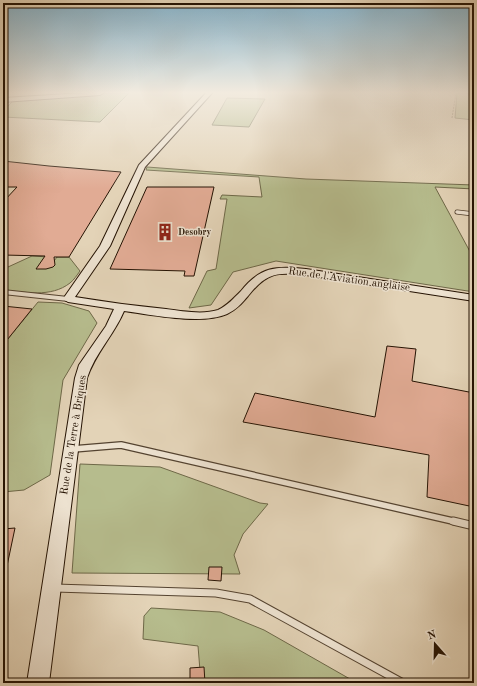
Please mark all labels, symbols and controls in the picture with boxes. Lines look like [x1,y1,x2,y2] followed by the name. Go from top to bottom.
[155,222,175,242] building icon: Desobry
[178,228,211,237] place label: Desobry
[287,266,411,294] street label: Rue de l'Aviation anglaise
[59,374,89,496] street label: Rue de la Terre à Briques
[415,624,455,664] north arrow
[426,629,438,643] text: N

